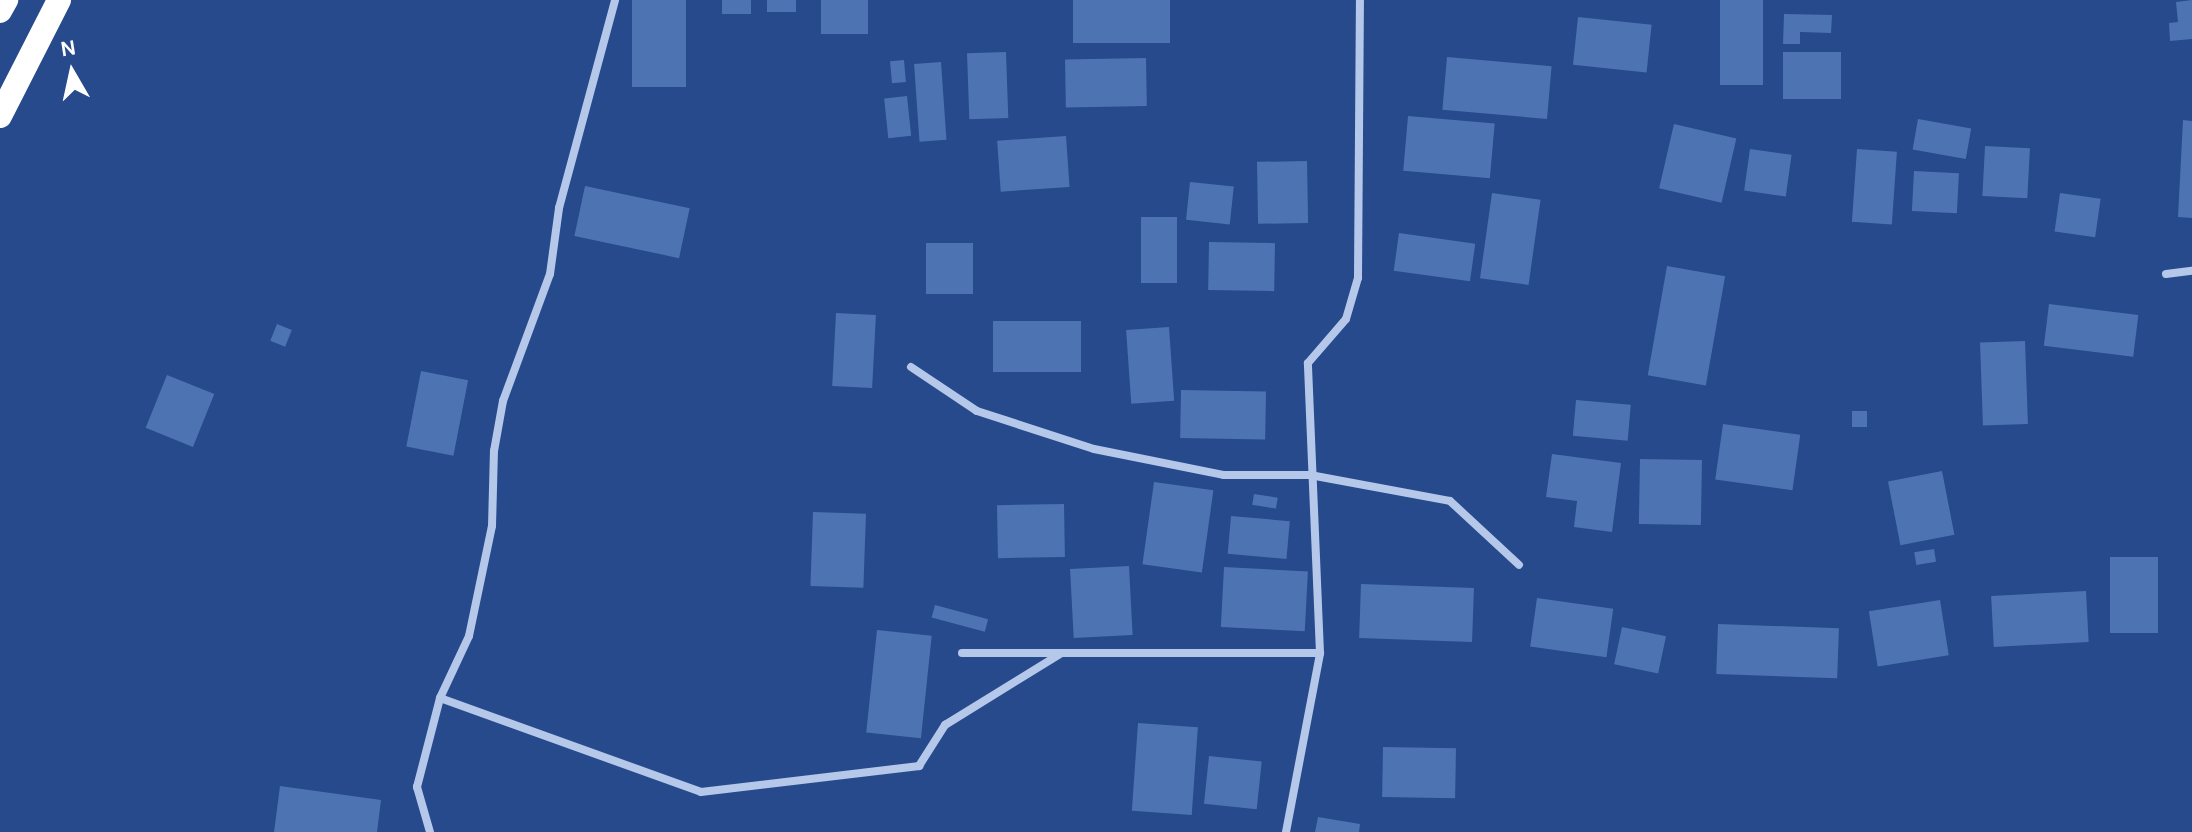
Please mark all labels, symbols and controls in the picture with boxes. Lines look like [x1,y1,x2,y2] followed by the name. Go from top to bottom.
[32,32,112,112] north arrow
[58,34,78,62] text: N

